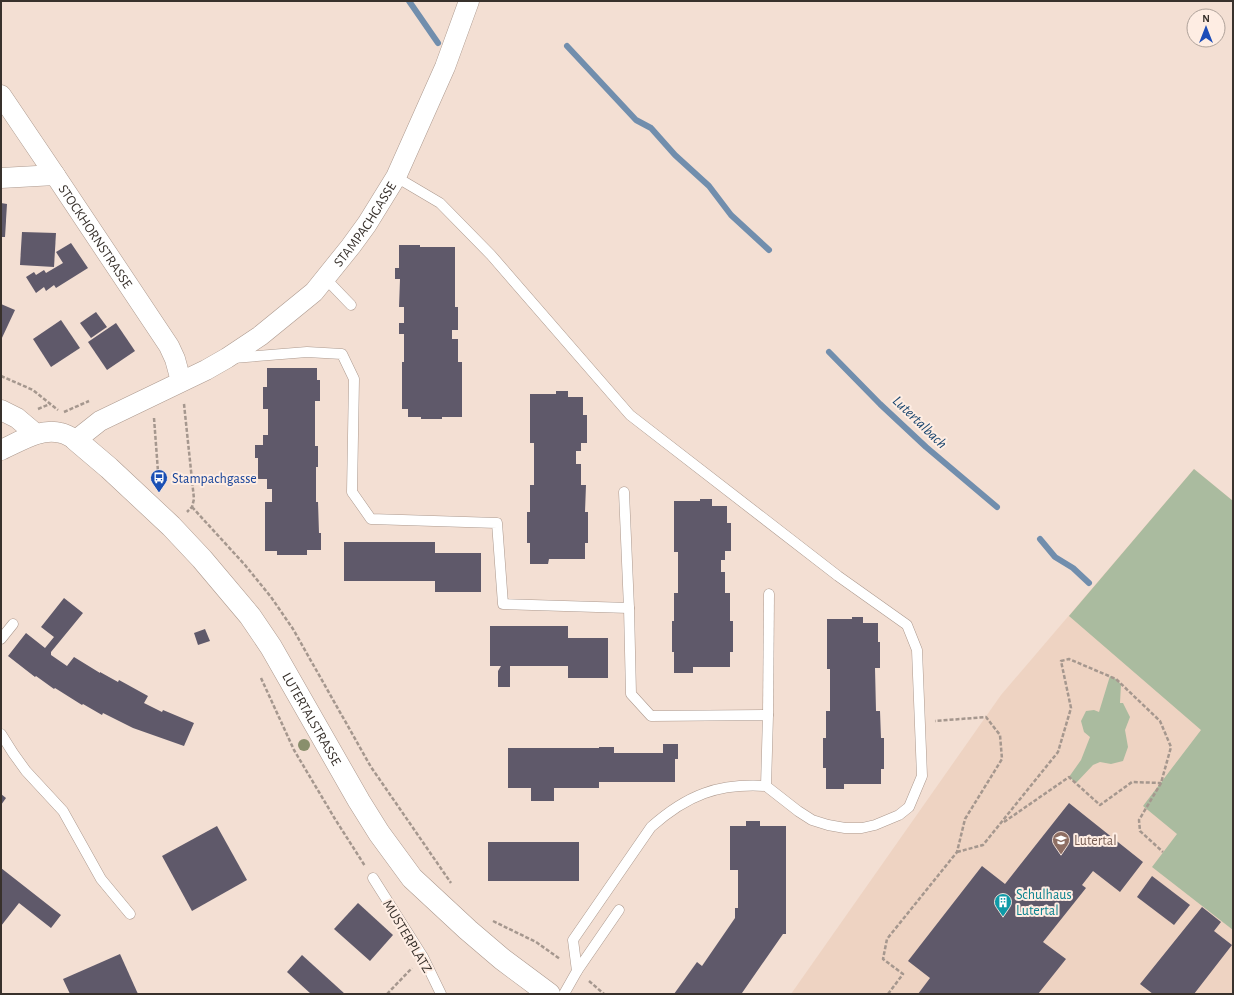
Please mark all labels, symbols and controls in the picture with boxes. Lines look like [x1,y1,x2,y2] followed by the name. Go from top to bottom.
[1186,8,1226,48] north arrow
[1202,13,1210,24] text: N
[331,180,399,270] street label: STAMPACHGASSE
[55,182,135,291] street label: STOCKHORNSTRASSE
[890,393,950,452] water label: Lutertalbach
[149,468,169,493] bus stop icon: Stampachgasse
[172,472,257,486] place label: Stampachgasse
[279,670,343,768] street label: LUTERTALSTRASSE
[1051,830,1071,855] school or university icon: Lutertal
[1074,834,1117,848] place label: Lutertal
[1016,888,1072,918] place label: Schulhaus Lutertal
[993,892,1013,917] building icon: Schulhaus Lutertal
[380,898,434,975] street label: MUSTERPLATZ

